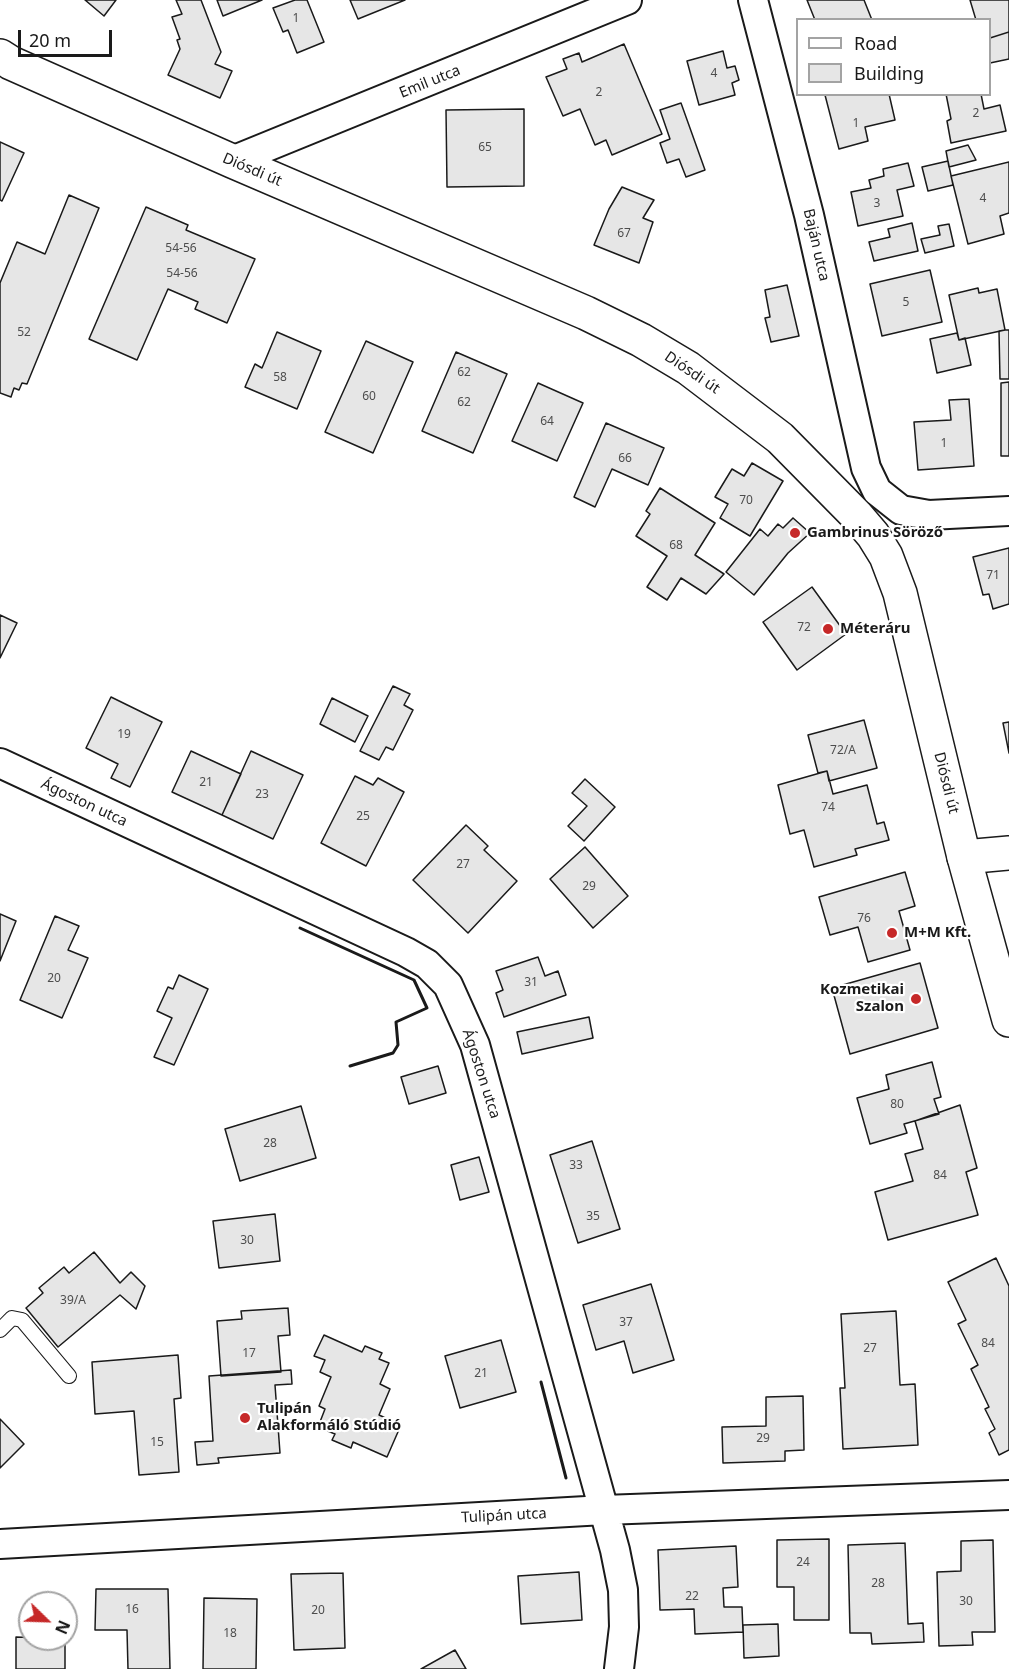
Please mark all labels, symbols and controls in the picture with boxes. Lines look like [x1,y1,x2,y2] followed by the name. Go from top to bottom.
[293,12,299,26] house number: 1
[21,18,116,56] scale bar
[796,18,991,96] legend
[29,28,71,52] text: 20 m
[854,31,897,55] text: Road
[854,61,924,85] text: Building
[397,62,463,102] street label: Emil utca
[711,67,717,81] house number: 4
[596,86,602,100] house number: 2
[973,107,979,121] house number: 2
[853,117,859,131] house number: 1
[478,141,492,155] house number: 65
[220,149,284,191] street label: Diósdi út
[980,192,986,206] house number: 4
[874,197,880,211] house number: 3
[799,207,833,283] street label: Baján utca
[617,227,631,241] house number: 67
[165,242,197,256] house number: 54-56
[166,267,198,281] house number: 54-56
[903,296,909,310] house number: 5
[17,326,31,340] house number: 52
[661,348,723,398] street label: Diósdi út
[457,366,471,380] house number: 62
[273,371,287,385] house number: 58
[362,390,376,404] house number: 60
[457,396,471,410] house number: 62
[540,415,554,429] house number: 64
[941,437,947,451] house number: 1
[618,452,632,466] house number: 66
[739,494,753,508] house number: 70
[807,524,943,542] place label: Gambrinus Söröző
[788,526,802,540] marker: Gambrinus Söröző
[669,539,683,553] house number: 68
[986,569,1000,583] house number: 71
[840,620,910,638] place label: Méteráru
[797,621,811,635] house number: 72
[821,622,835,636] marker: Méteráru
[117,728,131,742] house number: 19
[830,744,856,758] house number: 72/A
[930,750,962,816] street label: Diósdi út
[38,775,130,831] street label: Ágoston utca
[199,776,213,790] house number: 21
[255,788,269,802] house number: 23
[821,801,835,815] house number: 74
[356,810,370,824] house number: 25
[456,858,470,872] house number: 27
[582,880,596,894] house number: 29
[857,912,871,926] house number: 76
[904,924,971,942] place label: M+M Kft.
[885,926,899,940] marker: M+M Kft.
[47,972,61,986] house number: 20
[524,976,538,990] house number: 31
[820,981,904,1016] place label: Kozmetikai Szalon
[909,992,923,1006] marker: Kozmetikai Szalon
[458,1027,504,1121] street label: Ágoston utca
[890,1098,904,1112] house number: 80
[263,1137,277,1151] house number: 28
[569,1159,583,1173] house number: 33
[933,1169,947,1183] house number: 84
[586,1210,600,1224] house number: 35
[240,1234,254,1248] house number: 30
[60,1294,86,1308] house number: 39/A
[619,1316,633,1330] house number: 37
[981,1337,995,1351] house number: 84
[863,1342,877,1356] house number: 27
[242,1347,256,1361] house number: 17
[474,1367,488,1381] house number: 21
[257,1400,401,1435] place label: Tulipán Alakformáló Stúdió
[238,1411,252,1425] marker: Tulipán Alakformáló Stúdió
[756,1432,770,1446] house number: 29
[150,1436,164,1450] house number: 15
[461,1505,547,1527] street label: Tulipán utca
[796,1556,810,1570] house number: 24
[871,1577,885,1591] house number: 28
[685,1590,699,1604] house number: 22
[18,1591,78,1651] north arrow
[959,1595,973,1609] house number: 30
[125,1603,139,1617] house number: 16
[311,1604,325,1618] house number: 20
[50,1617,75,1638] text: N
[223,1627,237,1641] house number: 18

